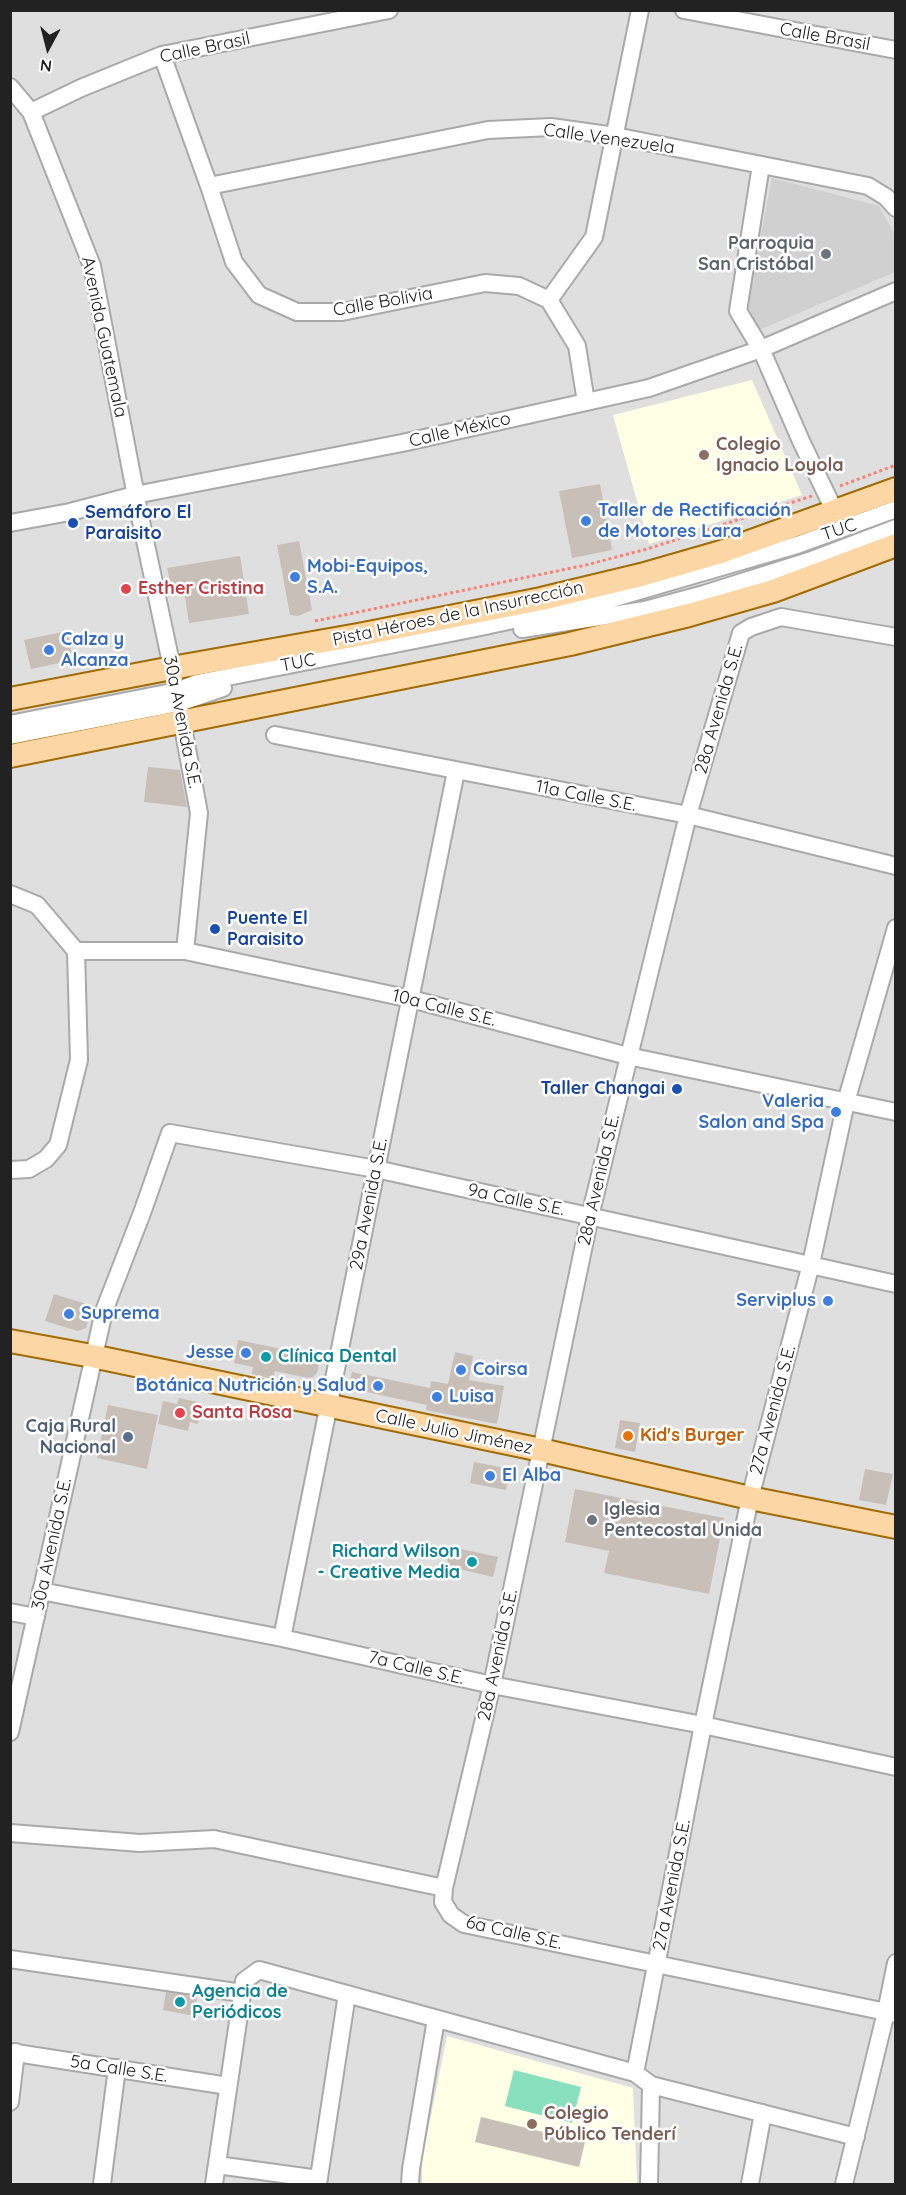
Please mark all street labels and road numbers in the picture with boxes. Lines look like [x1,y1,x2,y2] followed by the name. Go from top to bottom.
[778,18,872,56] street label: Calle Brasil
[158,28,252,68] street label: Calle Brasil
[542,119,676,159] street label: Calle Venezuela
[76,255,132,419] street label: Avenida Guatemala
[332,283,434,321] street label: Calle Bolivia
[407,408,513,452] street label: Calle México
[819,514,859,546] street label: TUC
[331,577,585,651] street label: Pista Héroes de la Insurrección
[690,642,748,776] street label: 28a Avenida S.E.
[279,649,317,677] street label: TUC
[159,654,205,790] street label: 30a Avenida S.E.
[534,776,638,816] street label: 11a Calle S.E.
[390,985,498,1031] street label: 10a Calle S.E.
[573,1112,625,1248] street label: 28a Avenida S.E.
[346,1136,392,1272] street label: 29a Avenida S.E.
[466,1179,566,1221] street label: 9a Calle S.E.
[745,1343,801,1477] street label: 27a Avenida S.E.
[373,1405,535,1459] street label: Calle Julio Jiménez
[27,1476,77,1612] street label: 30a Avenida S.E.
[473,1587,523,1723] street label: 28a Avenida S.E.
[366,1646,466,1690] street label: 7a Calle S.E.
[649,1818,695,1952] street label: 27a Avenida S.E.
[464,1911,564,1955] street label: 6a Calle S.E.
[69,2051,169,2087] street label: 5a Calle S.E.

